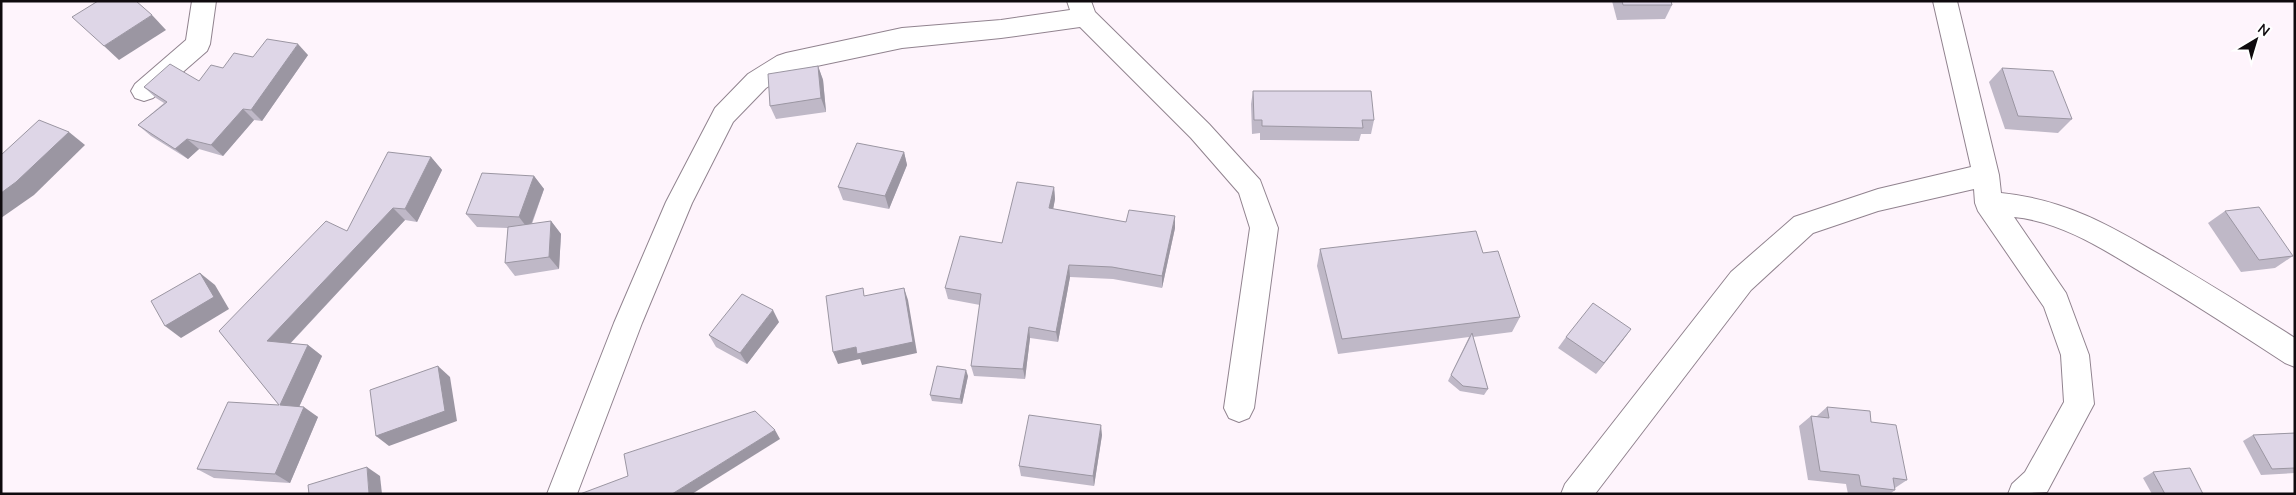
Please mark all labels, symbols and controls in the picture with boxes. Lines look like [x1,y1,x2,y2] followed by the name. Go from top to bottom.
[2231,15,2281,65] north arrow
[2254,19,2274,41] text: N

